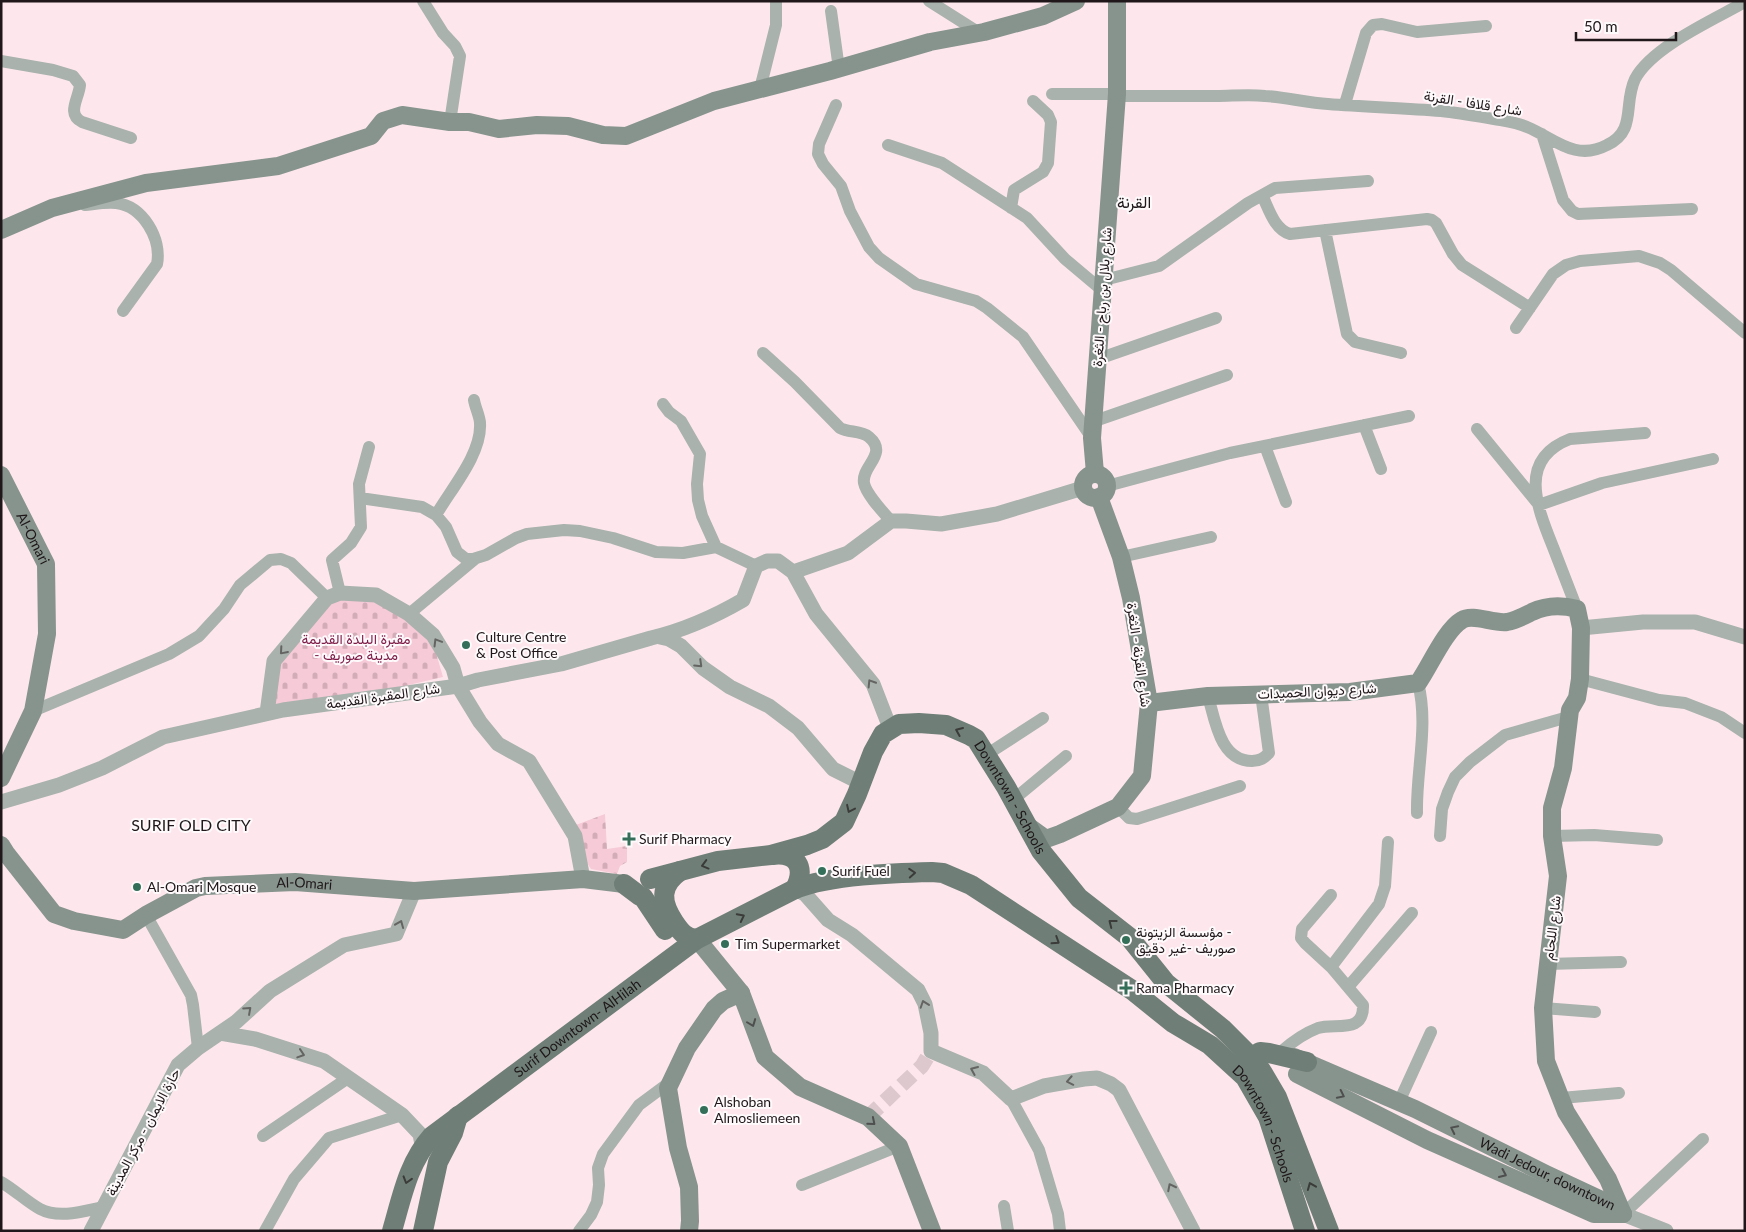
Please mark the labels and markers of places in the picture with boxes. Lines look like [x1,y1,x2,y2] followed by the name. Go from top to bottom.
[476,628,567,661] place label: Culture Centre & Post Office
[460,639,472,651] marker: Culture Centre & Post Office
[639,830,732,847] place label: Surif Pharmacy
[623,833,635,845] marker: Surif Pharmacy
[832,862,890,879] place label: Surif Fuel
[816,865,828,877] marker: Surif Fuel
[147,878,256,895] place label: Al-Omari Mosque
[131,881,143,893] marker: Al-Omari Mosque
[1136,923,1236,957] place label: مؤسسة الزيتونة - صوريف -غير دقيق
[1120,934,1132,946] marker: مؤسسة الزيتونة - صوريف -غير دقيق
[735,935,840,952] place label: Tim Supermarket
[719,938,731,950] marker: Tim Supermarket
[1136,979,1235,996] place label: Rama Pharmacy
[1120,982,1132,994] marker: Rama Pharmacy
[714,1093,800,1126] place label: Alshoban Almosliemeen
[698,1104,710,1116] marker: Alshoban Almosliemeen

